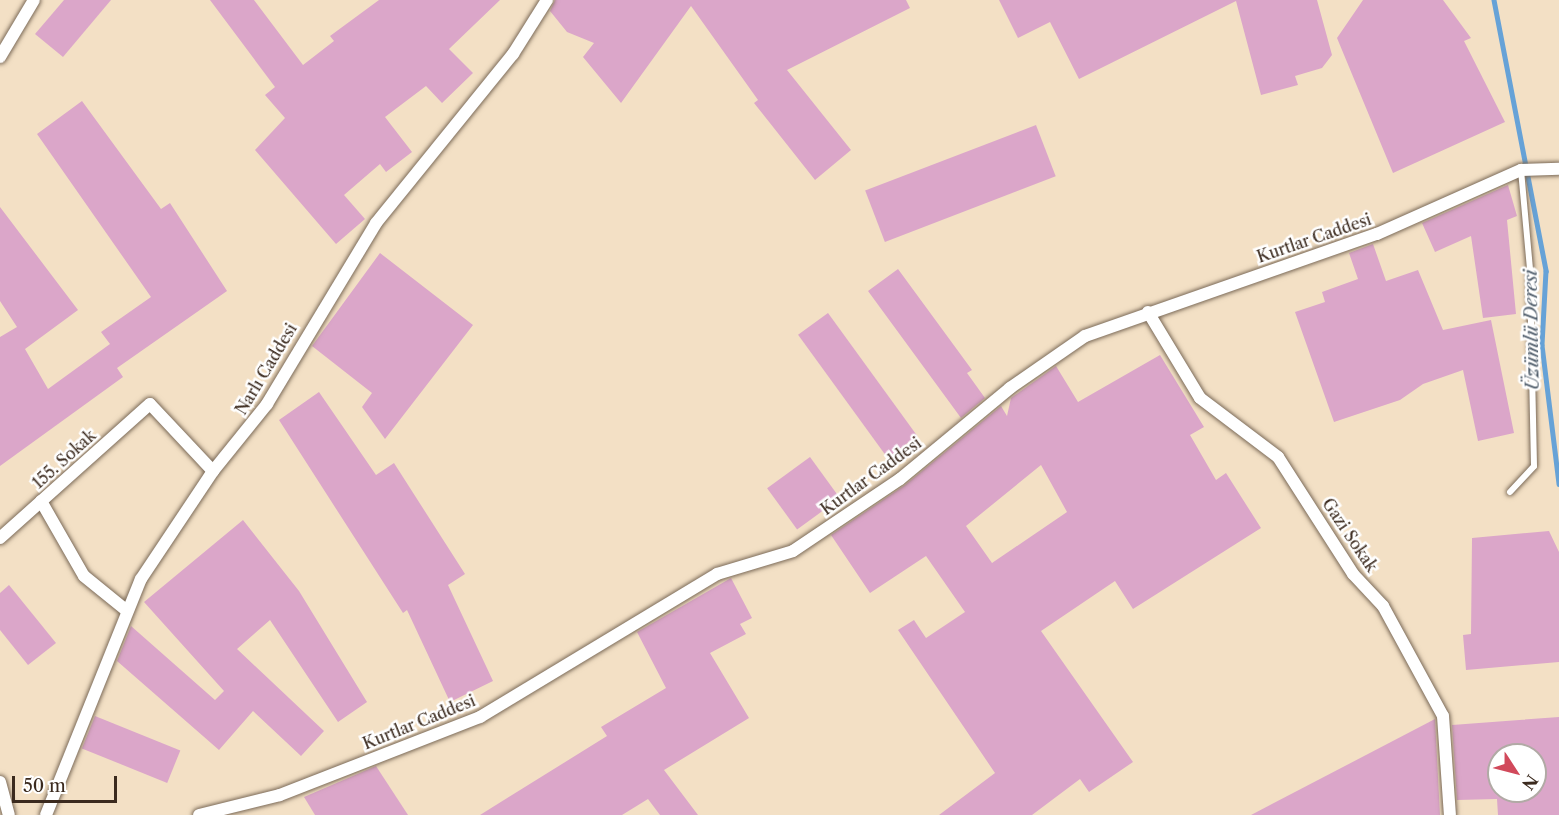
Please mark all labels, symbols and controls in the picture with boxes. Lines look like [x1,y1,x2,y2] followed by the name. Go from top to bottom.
[1254,209,1374,267] street label: Kurtlar Caddesi
[1520,269,1544,391] water label: Üzümlü Deresi
[231,320,301,418] street label: Narlı Caddesi
[28,426,100,492] street label: 155. Sokak
[817,433,925,519] street label: Kurtlar Caddesi
[1318,495,1382,575] street label: Gazi Sokak
[360,691,478,753] street label: Kurtlar Caddesi
[1487,743,1547,803] north arrow
[15,764,120,802] scale bar
[1518,771,1542,794] text: N
[23,775,66,797] text: 50 m

